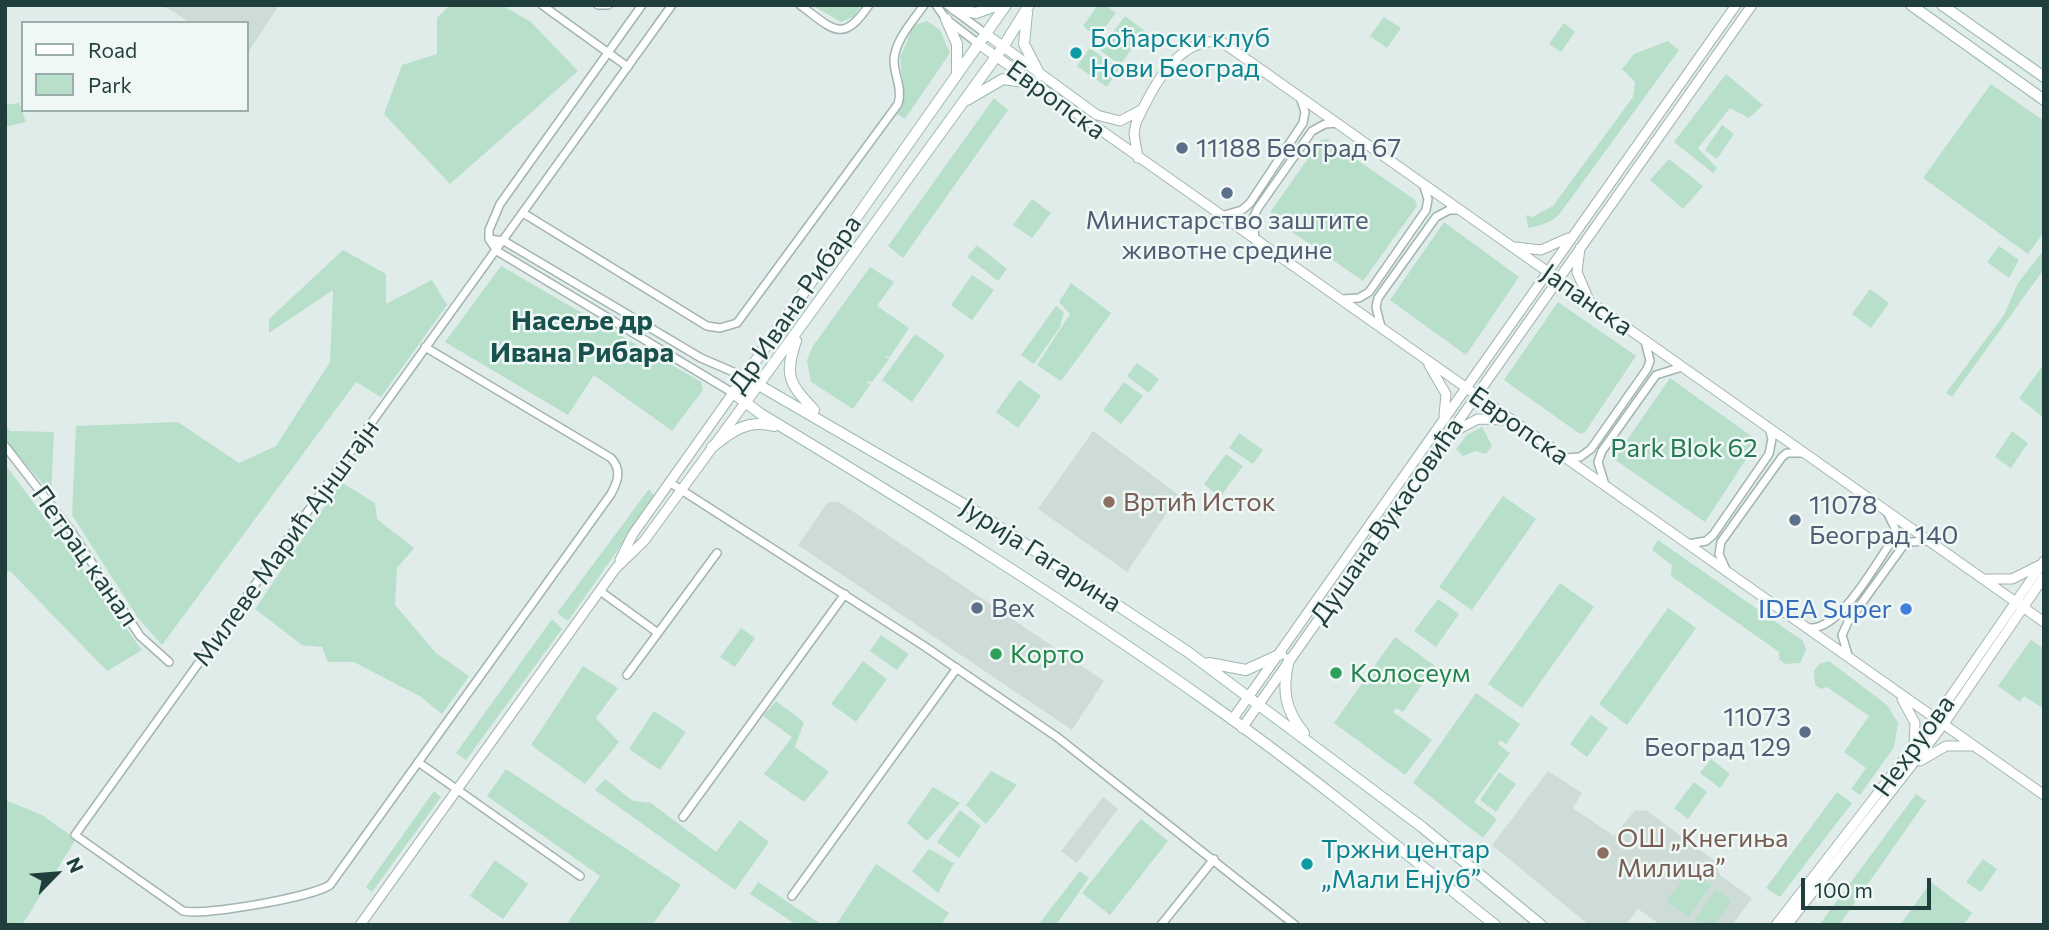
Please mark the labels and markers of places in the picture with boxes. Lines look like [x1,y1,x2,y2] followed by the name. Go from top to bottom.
[1090,22,1270,84] place label: Боћарски клуб Нови Београд
[1068,45,1084,61] marker: Боћарски клуб Нови Београд
[1196,132,1401,164] place label: 11188 Београд 67
[1174,140,1190,156] marker: 11188 Београд 67
[1219,185,1235,201] marker: Министарство заштите животне средине
[1085,204,1369,266] place label: Министарство заштите животне средине
[1123,486,1276,518] place label: Вртић Исток
[1809,489,1959,550] place label: 11078 Београд 140
[1101,494,1117,510] marker: Вртић Исток
[1787,512,1803,528] marker: 11078 Београд 140
[991,592,1035,624] place label: Bex
[1758,593,1892,625] place label: IDEA Super
[969,600,985,616] marker: Bex
[1898,601,1914,617] marker: IDEA Super
[1010,638,1085,670] place label: Корто
[988,646,1004,662] marker: Корто
[1350,657,1470,689] place label: Колосеум
[1328,665,1344,681] marker: Колосеум
[1644,701,1791,762] place label: 11073 Београд 129
[1797,724,1813,740] marker: 11073 Београд 129
[1617,822,1788,884] place label: ОШ „Кнегиња Милица”
[1321,833,1490,894] place label: Тржни центар „Мали Енјуб”
[1595,845,1611,861] marker: ОШ „Кнегиња Милица”
[1299,856,1315,872] marker: Тржни центар „Мали Енјуб”

